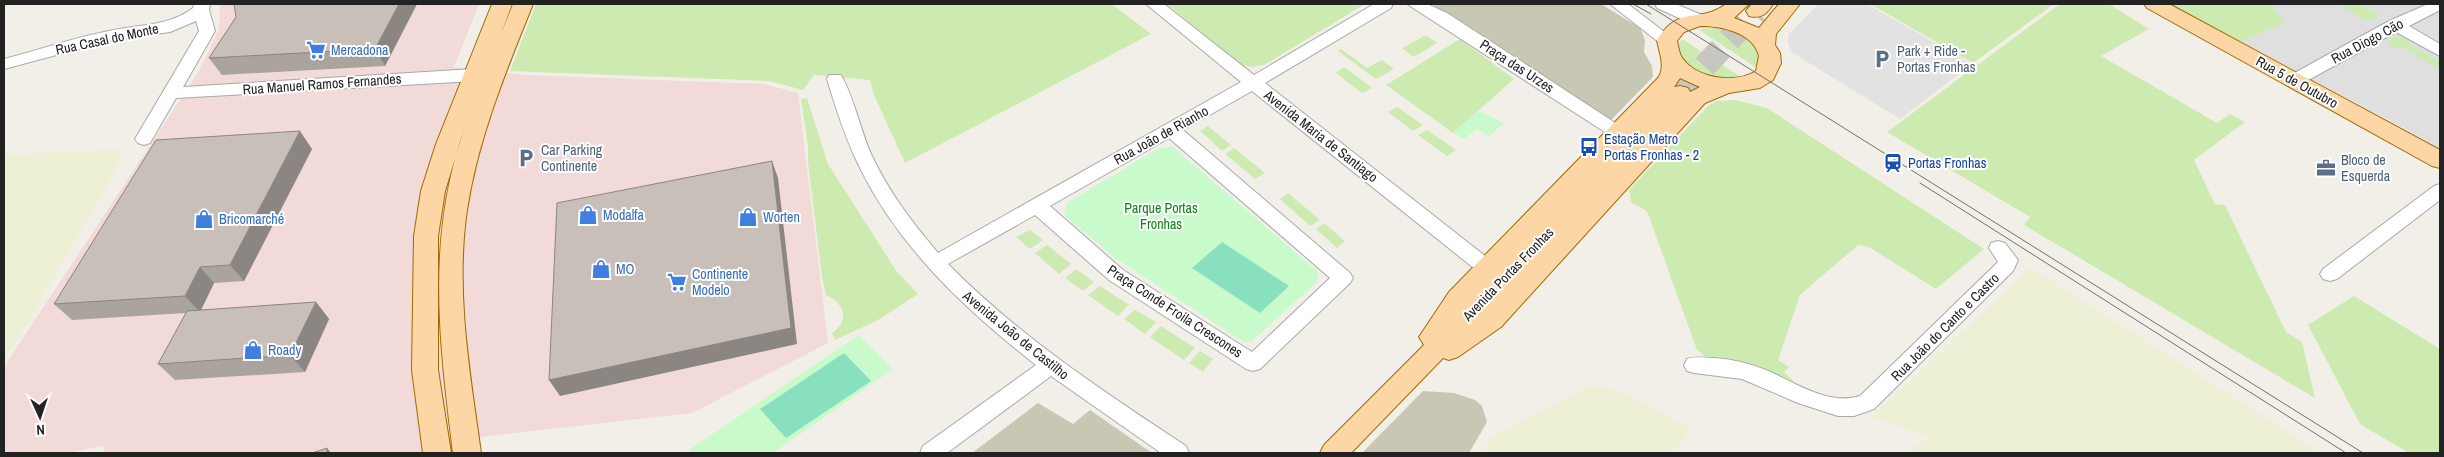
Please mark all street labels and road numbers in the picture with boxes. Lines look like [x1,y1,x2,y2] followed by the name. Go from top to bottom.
[2328,14,2406,68] street label: Rua Diogo Cão
[54,19,160,59] street label: Rua Casal do Monte
[1477,35,1558,97] street label: Praça das Urzes
[2253,52,2341,112] street label: Rua 5 de Outubro
[242,69,402,99] street label: Rua Manuel Ramos Fernandes
[1260,85,1382,186] street label: Avenida Maria de Santiago
[1111,102,1211,168] street label: Rua João de Rianho
[1458,223,1558,325] street label: Avenida Portas Fronhas
[1104,261,1246,362] street label: Praça Conde Froila Crescones
[1887,269,2003,385] street label: Rua João do Canto e Castro
[959,286,1073,383] street label: Avenida João de Castilho

